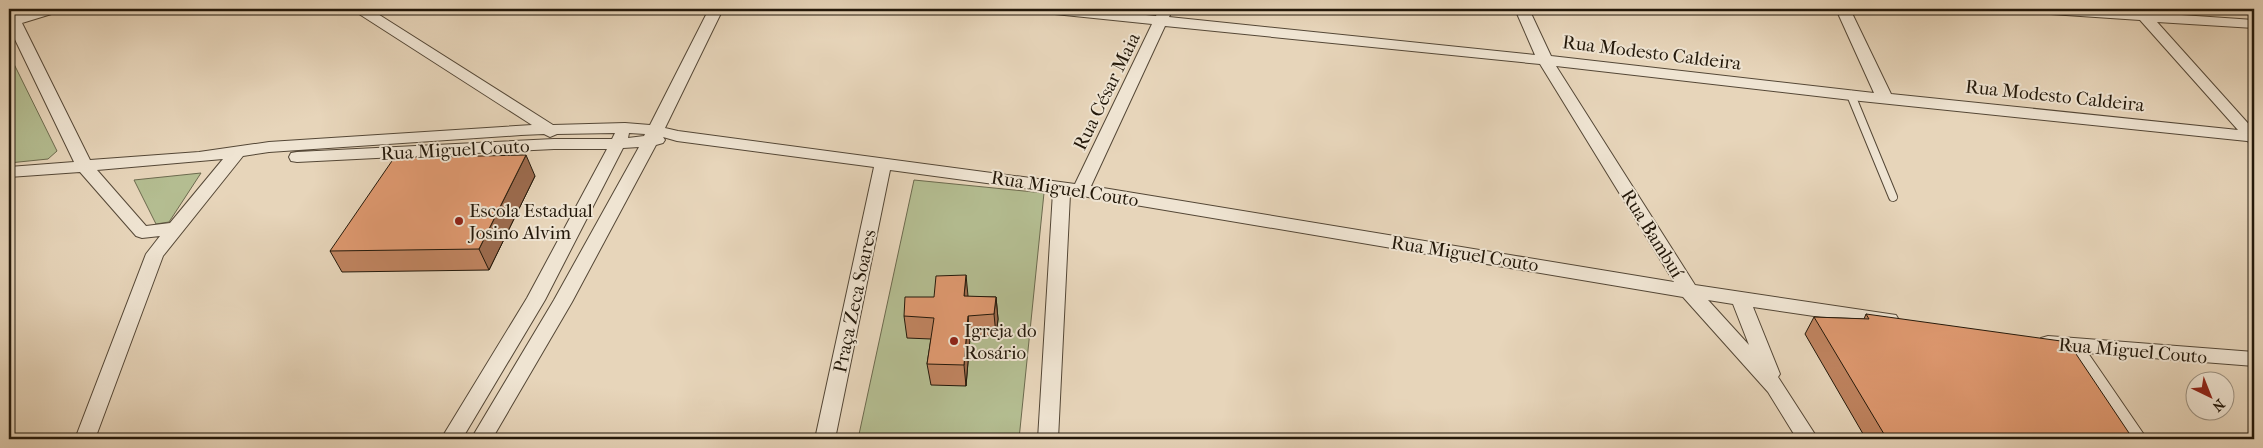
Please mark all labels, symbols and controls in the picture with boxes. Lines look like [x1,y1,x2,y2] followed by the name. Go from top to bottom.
[1069,29,1145,154] street label: Rua César Maia
[1561,31,1743,75] street label: Rua Modesto Caldeira
[1964,76,2146,116] street label: Rua Modesto Caldeira
[380,135,530,165] street label: Rua Miguel Couto
[989,166,1141,212] street label: Rua Miguel Couto
[1616,185,1688,282] street label: Rua Bambuí
[467,200,593,244] place label: Escola Estadual Josino Alvim
[453,215,465,227] marker: Escola Estadual Josino Alvim
[829,228,881,375] street label: Praça Zeca Soares
[1389,231,1541,277] street label: Rua Miguel Couto
[964,320,1037,364] place label: Igreja do Rosário
[2058,334,2209,368] street label: Rua Miguel Couto
[948,335,960,347] marker: Igreja do Rosário
[2186,370,2236,420] north arrow
[2209,395,2228,415] text: N

